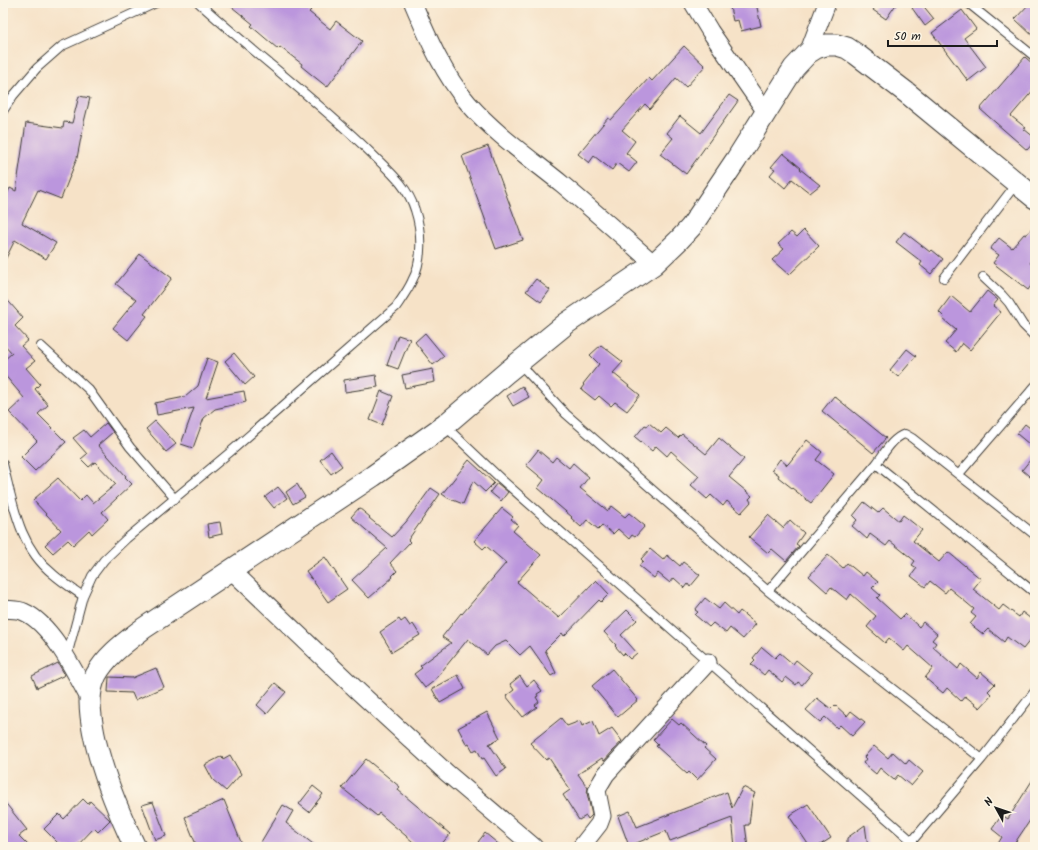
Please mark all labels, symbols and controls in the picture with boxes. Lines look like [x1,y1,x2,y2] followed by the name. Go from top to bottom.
[888,22,997,48] scale bar
[894,27,921,46] text: 50 m
[976,788,1016,828] north arrow
[980,794,998,811] text: N

